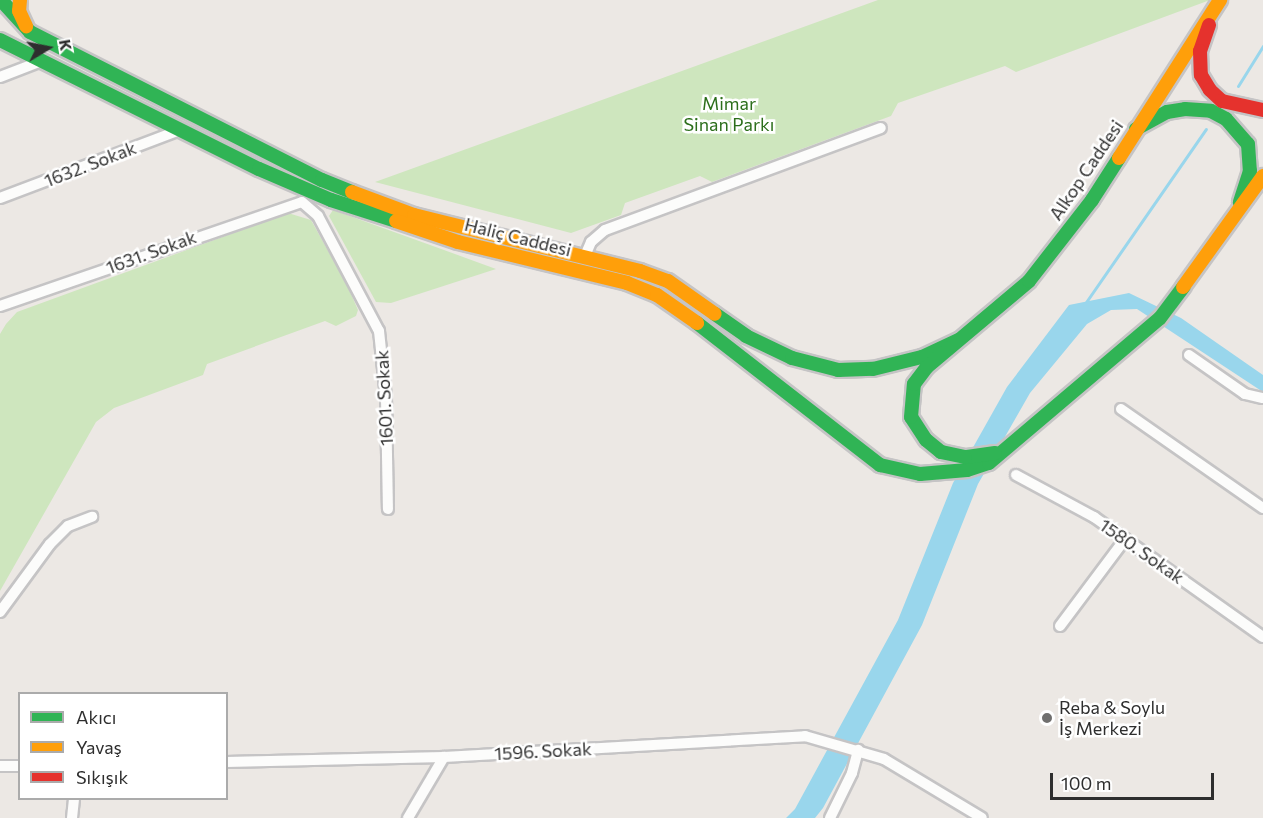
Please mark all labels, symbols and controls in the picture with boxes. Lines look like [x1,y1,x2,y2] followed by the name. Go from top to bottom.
[18,18,78,78] north arrow
[56,38,77,52] text: K
[684,93,774,136] park label: Mimar Sinan Parkı
[1045,116,1127,224] street label: Alkop Caddesi
[41,137,139,191] street label: 1632. Sokak
[462,213,574,261] street label: Haliç Caddesi
[103,226,199,278] street label: 1631. Sokak
[371,350,397,446] street label: 1601. Sokak
[1096,514,1188,588] street label: 1580. Sokak
[18,692,228,800] legend
[1059,697,1165,740] place label: Reba & Soylu İş Merkezi
[76,706,116,728] text: Akıcı
[1040,711,1054,725] marker: Reba & Soylu İş Merkezi
[76,736,122,758] text: Yavaş
[494,738,592,764] street label: 1596. Sokak
[1053,761,1216,799] scale bar
[76,766,128,788] text: Sıkışık
[1061,772,1111,794] text: 100 m

